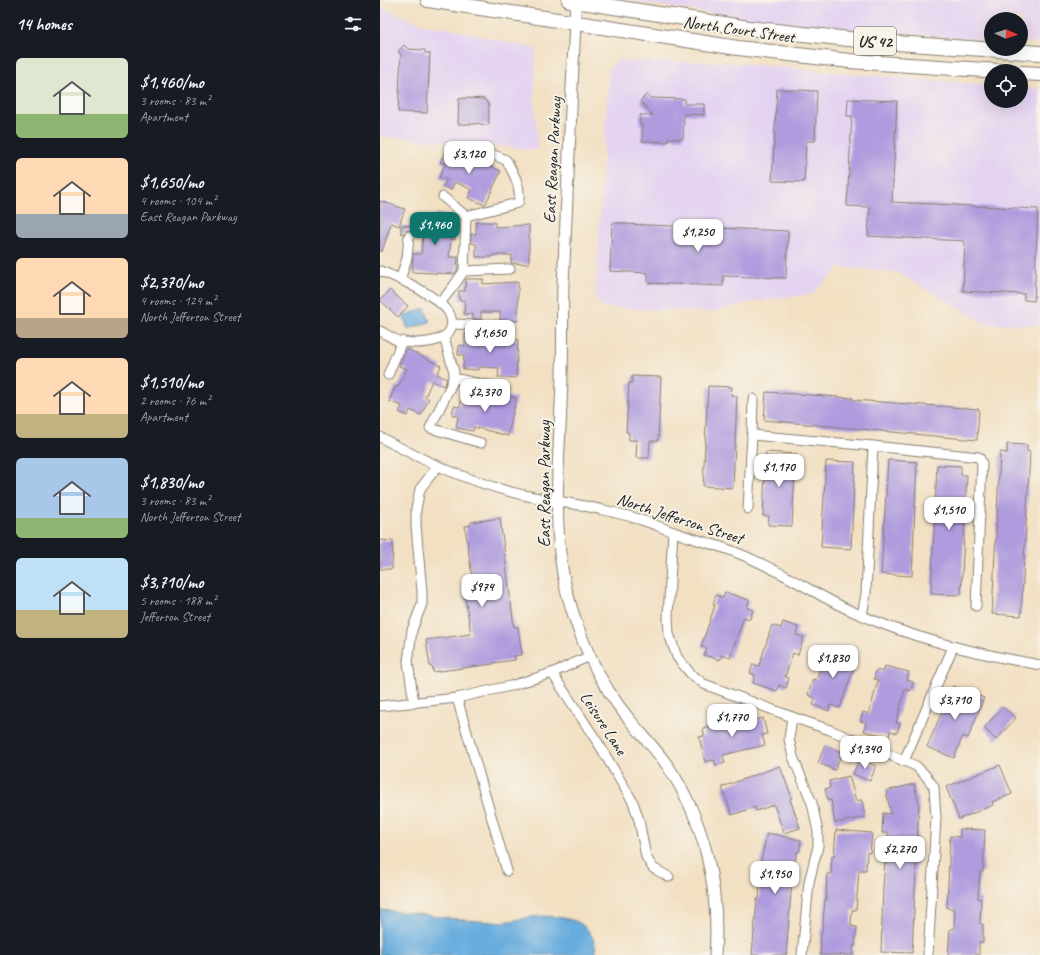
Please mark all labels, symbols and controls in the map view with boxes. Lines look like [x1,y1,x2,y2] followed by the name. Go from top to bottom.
[682,11,798,48] street label: North Court Street
[984,12,1028,56] north arrow
[984,12,1028,108] map controls
[342,13,364,35] icon: filters
[16,14,72,35] text: 14 homes
[854,27,896,55] road number: US 42
[984,64,1028,108] button: locate
[140,72,204,93] text: $1,460/mo
[48,74,96,122] icon: home
[140,93,210,109] text: 3 rooms · 83 m²
[539,95,566,224] street label: East Reagan Parkway
[140,109,188,125] text: Apartment
[436,141,502,175] pin: $3,120
[453,146,485,162] text: $3,120
[140,172,203,193] text: $1,650/mo
[48,174,96,222] icon: home
[140,193,216,209] text: 4 rooms · 104 m²
[140,209,237,225] text: East Reagan Parkway
[402,212,468,246] pin: $1,460
[419,217,451,233] text: $1,460
[665,219,731,253] pin: $1,250
[682,224,714,240] text: $1,250
[140,272,203,293] text: $2,370/mo
[48,274,96,322] icon: home
[140,293,216,309] text: 4 rooms · 124 m²
[140,309,240,325] text: North Jefferson Street
[457,320,523,354] pin: $1,650
[474,325,506,341] text: $1,650
[140,372,203,393] text: $1,510/mo
[48,374,96,422] icon: home
[452,379,518,413] pin: $2,370
[469,384,501,400] text: $2,370
[140,393,210,409] text: 2 rooms · 76 m²
[140,409,188,425] text: Apartment
[534,420,555,547] street label: East Reagan Parkway
[746,454,812,488] pin: $1,170
[763,459,795,475] text: $1,170
[140,472,203,493] text: $1,830/mo
[48,474,96,522] icon: home
[614,488,748,549] street label: North Jefferson Street
[140,493,210,509] text: 3 rooms · 83 m²
[916,497,982,531] pin: $1,510
[933,502,965,518] text: $1,510
[140,509,240,525] text: North Jefferson Street
[140,572,203,593] text: $3,710/mo
[48,574,96,622] icon: home
[458,574,506,608] pin: $974
[470,579,494,595] text: $974
[140,593,216,609] text: 5 rooms · 188 m²
[140,609,210,625] text: Jefferson Street
[800,645,866,679] pin: $1,830
[817,650,849,666] text: $1,830
[922,687,988,721] pin: $3,710
[575,688,633,760] street label: Leisure Lane
[939,692,971,708] text: $3,710
[699,704,765,738] pin: $1,770
[716,709,748,725] text: $1,770
[832,736,898,770] pin: $1,340
[849,741,881,757] text: $1,340
[867,836,933,870] pin: $2,270
[884,841,916,857] text: $2,270
[742,861,808,895] pin: $1,950
[759,866,791,882] text: $1,950

